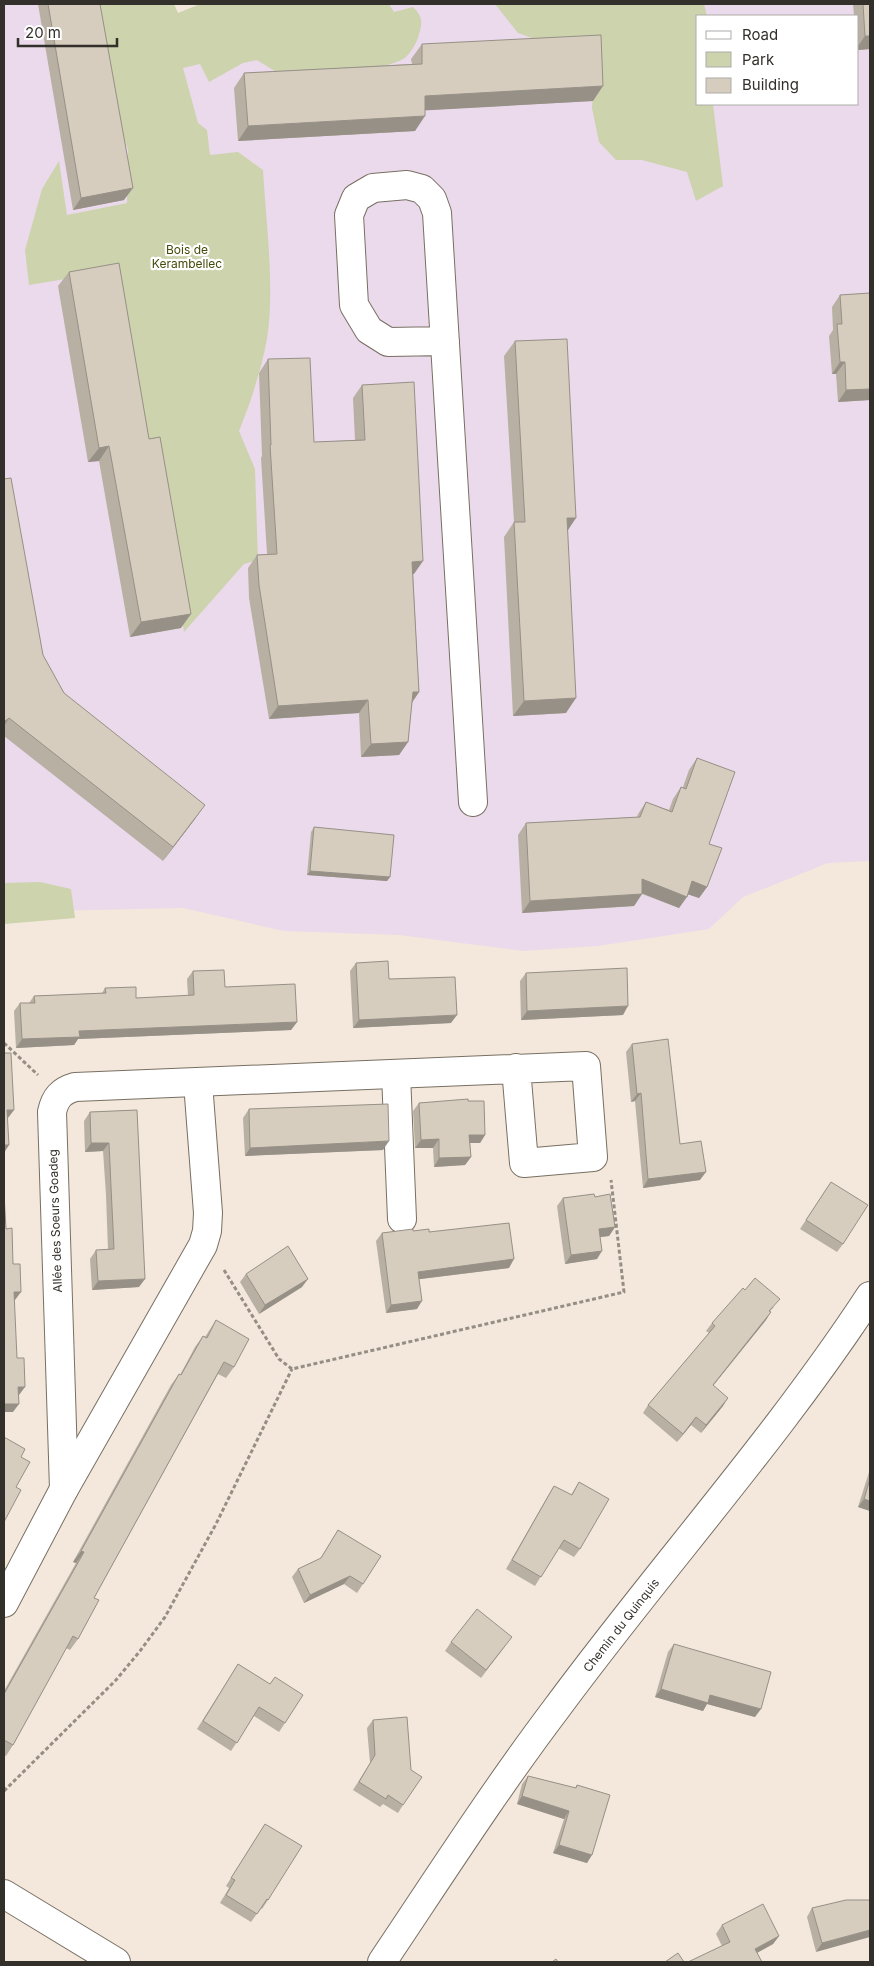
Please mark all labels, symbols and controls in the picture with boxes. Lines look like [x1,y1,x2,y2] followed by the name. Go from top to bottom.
[18,15,116,47] scale bar
[696,15,859,105] legend
[25,23,61,42] text: 20 m
[742,25,778,44] text: Road
[742,50,775,69] text: Park
[742,75,799,94] text: Building
[152,242,222,271] park label: Bois de Kerambellec
[45,1149,65,1293] street label: Allée des Soeurs Goadeg
[580,1575,662,1675] street label: Chemin du Quinquis

